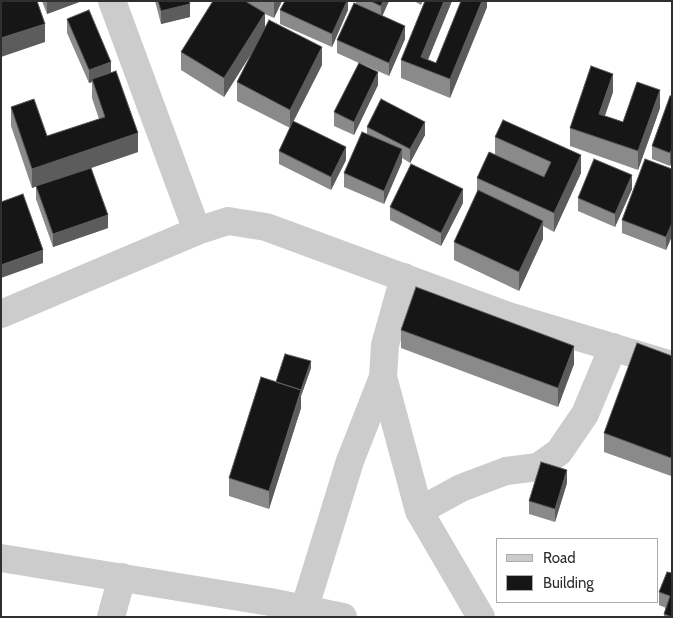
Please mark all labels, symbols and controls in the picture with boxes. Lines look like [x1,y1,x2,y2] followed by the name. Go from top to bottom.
[496,538,658,603] legend
[543,549,576,567] text: Road
[543,574,594,592] text: Building

